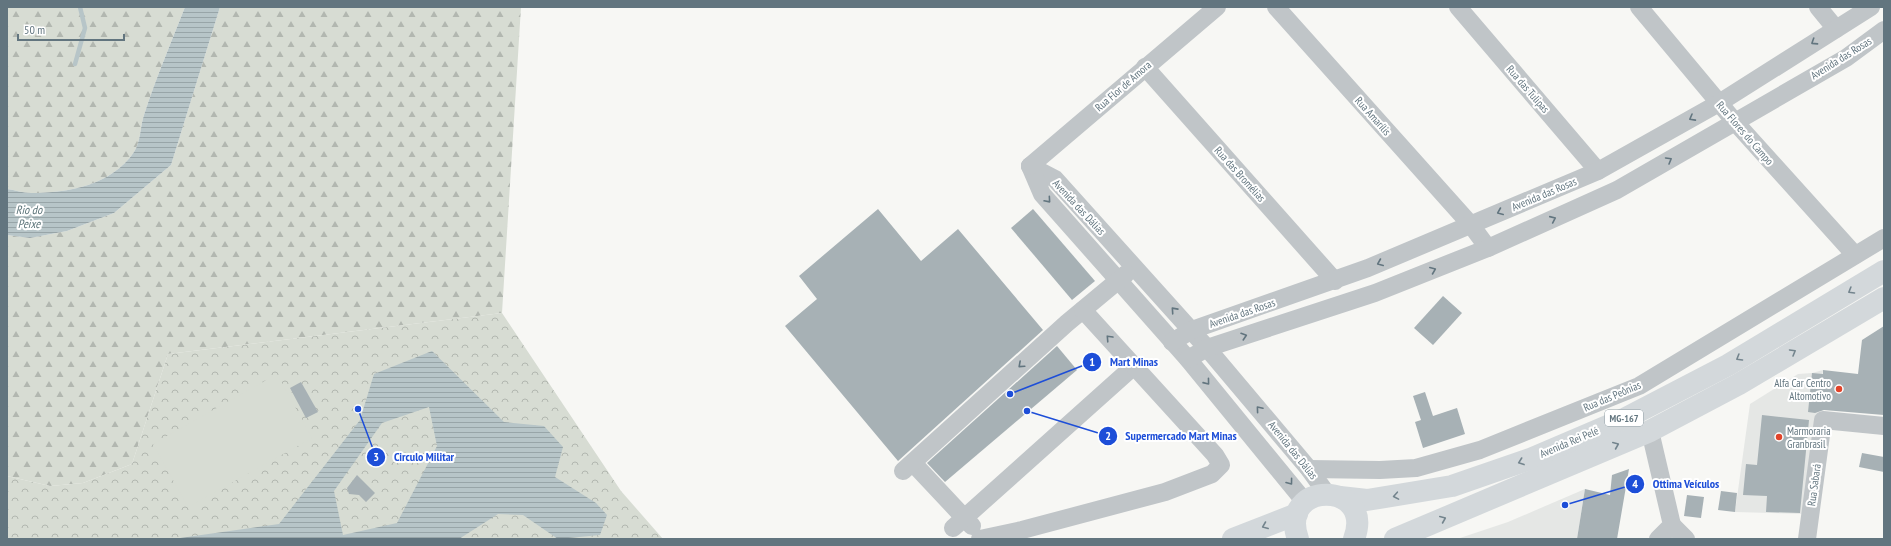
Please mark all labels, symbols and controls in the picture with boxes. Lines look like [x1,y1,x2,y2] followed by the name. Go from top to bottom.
[18,16,124,42] scale bar
[24,22,45,37] text: 50 m
[1808,34,1874,82] street label: Avenida das Rosas
[1812,38,1819,45] one-way arrow
[1092,58,1154,114] street label: Rua Flor de Amora
[1504,62,1553,116] street label: Rua das Tulipas
[1352,94,1394,138] street label: Rua Amarílis
[1713,98,1777,168] street label: Rua Flores do Campo
[1689,113,1696,120] one-way arrow
[1211,143,1269,205] street label: Rua das Bromélias
[1665,158,1672,165] one-way arrow
[1509,174,1579,214] street label: Avenida das Rosas
[1050,176,1108,238] street label: Avenida das Dálias
[1043,196,1050,203] one-way arrow
[16,202,43,231] water label: Rio do Peixe
[1497,208,1504,216] one-way arrow
[1548,216,1556,224] one-way arrow
[1377,258,1384,266] one-way arrow
[1429,267,1437,275] one-way arrow
[1848,286,1855,293] one-way arrow
[1207,295,1277,331] street label: Avenida das Rosas
[1171,307,1178,315] one-way arrow
[1241,332,1248,340] one-way arrow
[1106,335,1113,343] one-way arrow
[1789,349,1796,356] one-way arrow
[1082,350,1166,374] callout: Mart Minas
[1736,353,1743,361] one-way arrow
[1089,354,1095,369] text: 1
[1110,354,1158,369] text: Mart Minas
[1018,360,1026,367] one-way arrow
[1774,376,1831,403] place label: Alfa Car Centro Altomotivo
[1581,377,1643,414] street label: Rua das Peônias
[1203,378,1210,385] one-way arrow
[1834,384,1844,394] marker: Alfa Car Centro Altomotivo
[1256,406,1263,413] one-way arrow
[1605,410,1643,426] road number: MG-167
[1265,418,1321,482] street label: Avenida das Dálias
[1537,423,1601,461] street label: Avenida Rei Pelé
[1098,424,1245,448] callout: Supermercado Mart Minas
[1787,424,1831,451] place label: Marmoraria Granbrasil
[1105,428,1111,443] text: 2
[1125,428,1237,443] text: Supermercado Mart Minas
[1774,432,1784,442] marker: Marmoraria Granbrasil
[1613,442,1620,450] one-way arrow
[366,445,462,469] callout: Circulo Militar
[373,449,379,464] text: 3
[394,449,455,464] text: Circulo Militar
[1518,458,1525,466] one-way arrow
[1804,463,1824,507] street label: Rua Sabará
[1625,472,1727,496] callout: Ottima Veículos
[1632,476,1638,491] text: 4
[1653,476,1719,491] text: Ottima Veículos
[1285,478,1292,485] one-way arrow
[1393,491,1399,499] one-way arrow
[1440,515,1447,523] one-way arrow
[1261,522,1268,530] one-way arrow

